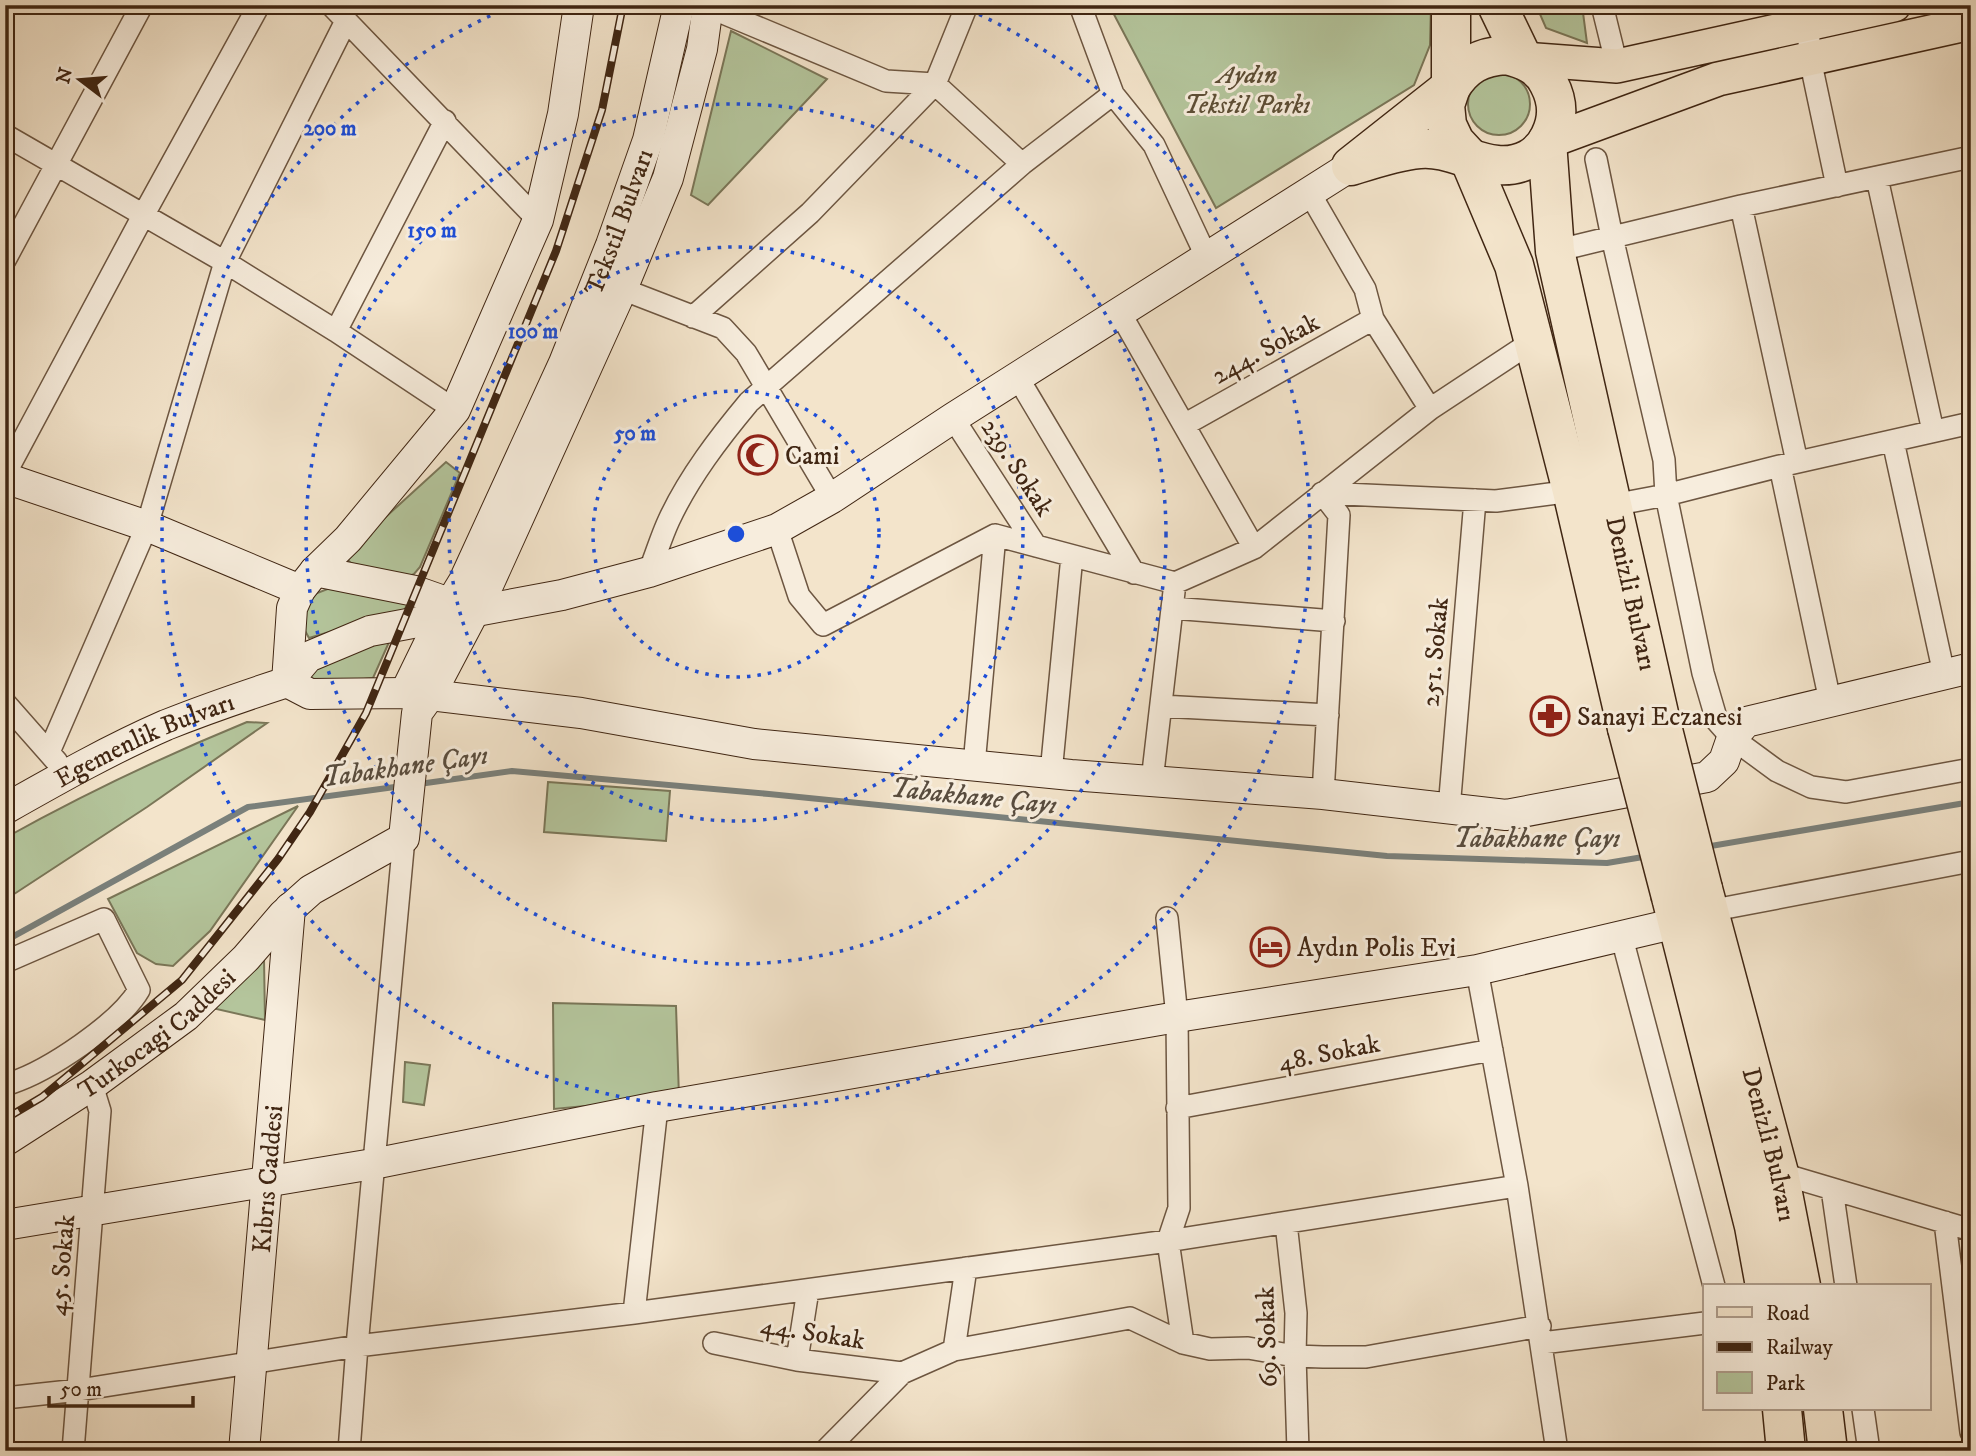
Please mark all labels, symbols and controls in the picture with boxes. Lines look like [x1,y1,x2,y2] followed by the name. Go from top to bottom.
[46,46,116,116] north arrow
[1184,59,1310,122] park label: Aydın Tekstil Parkı
[52,65,78,86] text: N
[303,116,357,142] text: 200 m
[578,145,662,300] street label: Tekstil Bulvarı
[407,218,457,244] text: 150 m
[1206,306,1325,392] street label: 244. Sokak
[508,319,558,345] text: 100 m
[973,413,1061,523] street label: 239. Sokak
[613,421,656,447] text: 50 m
[737,434,779,476] mosque icon: Cami
[785,440,840,473] place label: Cami
[1597,513,1664,674] street label: Denizli Bulvarı
[724,522,748,546] centre of rings
[1414,596,1457,708] street label: 251. Sokak
[49,686,239,796] street label: Egemenlik Bulvarı
[1529,695,1571,737] pharmacy icon: Sanayi Eczanesi
[1577,701,1742,734] place label: Sanayi Eczanesi
[320,738,490,795] water label: Tabakhane Çayı
[889,770,1059,823] water label: Tabakhane Çayı
[1454,821,1620,856] water label: Tabakhane Çayı
[1249,926,1291,968] hotel icon: Aydın Polis Evi
[1297,932,1456,965] place label: Aydın Polis Evi
[72,962,243,1108] street label: Turkocagi Caddesi
[1276,1027,1383,1079] street label: 48. Sokak
[1734,1064,1803,1224] street label: Denizli Bulvarı
[246,1104,291,1254] street label: Kıbrıs Caddesi
[42,1213,83,1317] street label: 45. Sokak
[1703,1284,1930,1410] legend
[1249,1286,1286,1388] street label: 69. Sokak
[1766,1301,1810,1327] text: Road
[758,1309,867,1358] street label: 44. Sokak
[1766,1335,1834,1361] text: Railway
[49,1365,192,1409] scale bar
[1766,1371,1806,1397] text: Park
[60,1377,102,1403] text: 50 m

